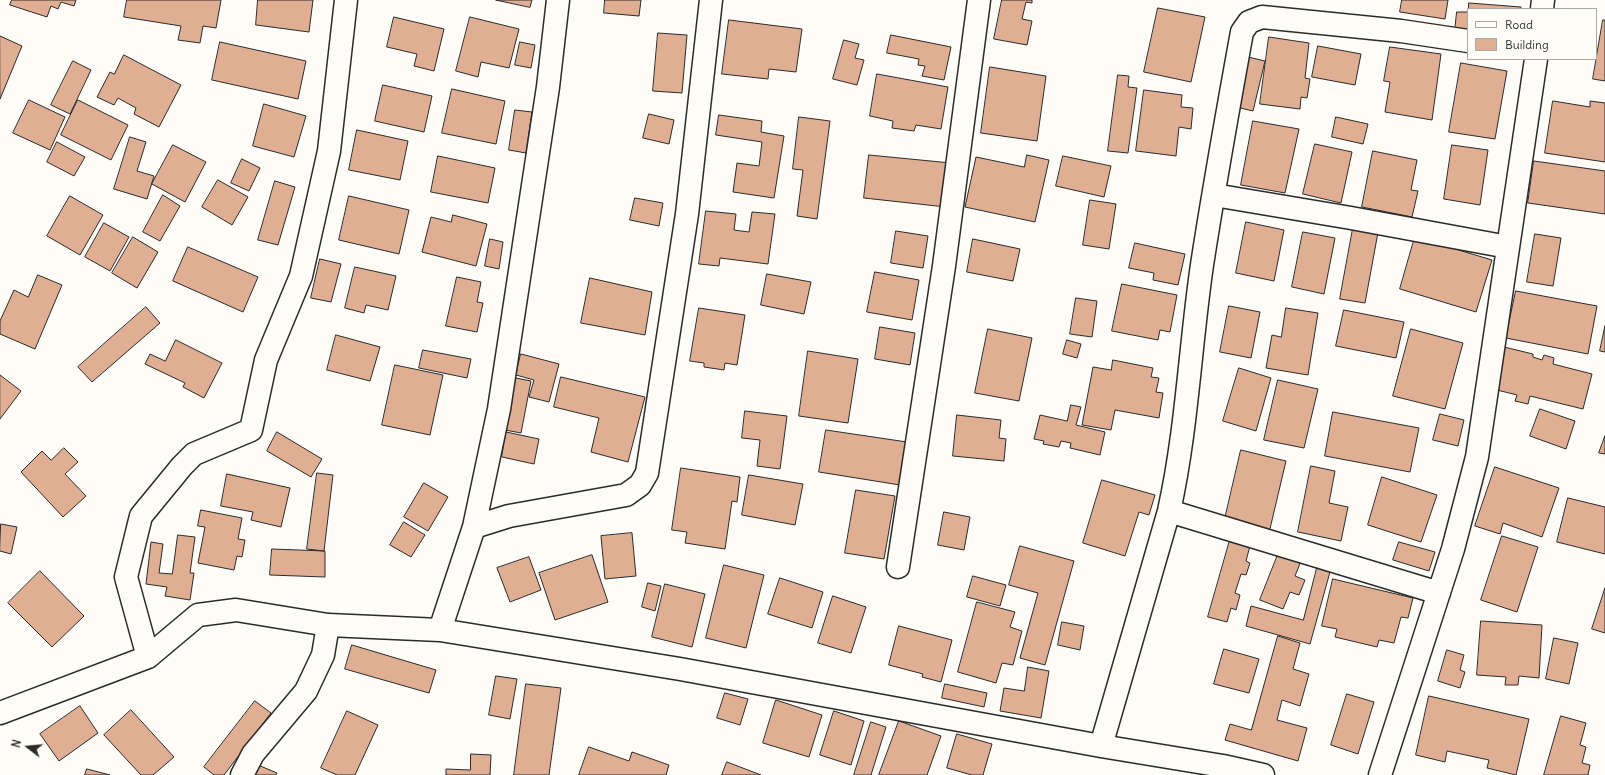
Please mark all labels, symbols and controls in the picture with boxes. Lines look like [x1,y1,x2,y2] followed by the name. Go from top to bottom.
[1467,8,1597,60] legend
[1505,17,1533,32] text: Road
[1505,37,1549,52] text: Building
[8,727,48,767] north arrow
[9,738,24,749] text: N

